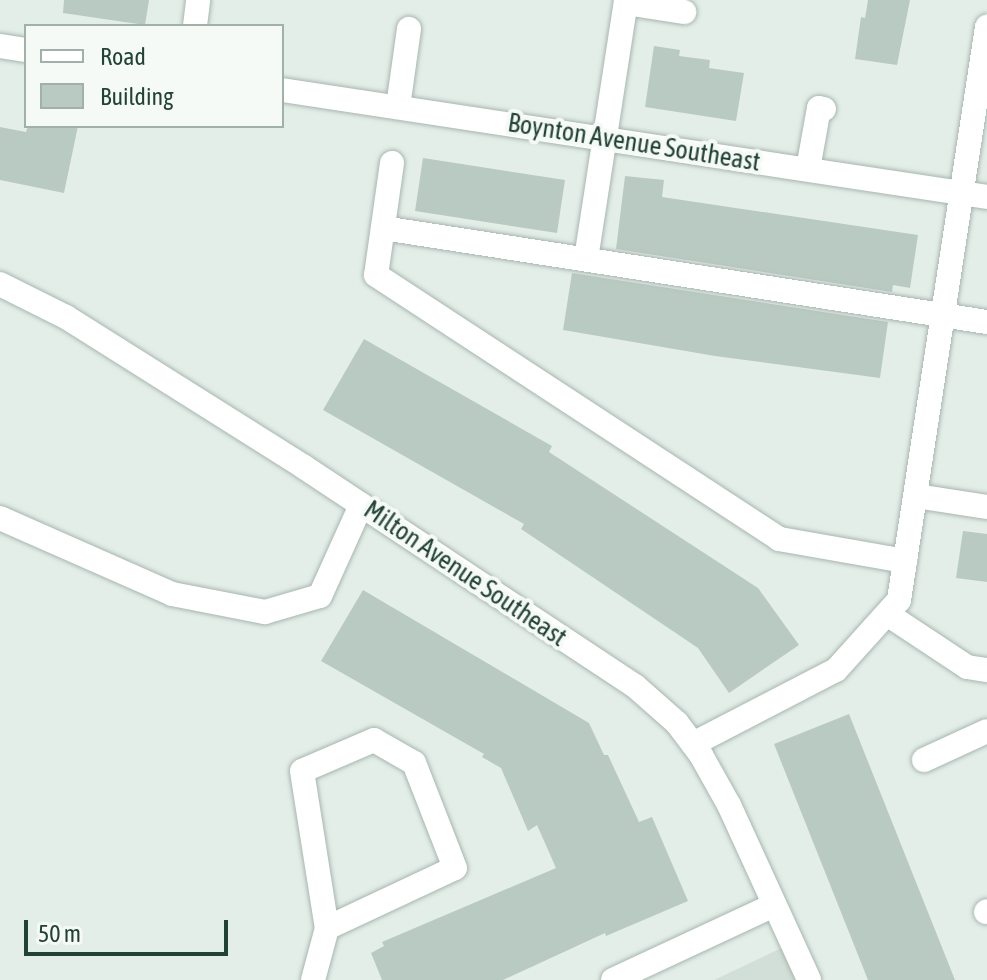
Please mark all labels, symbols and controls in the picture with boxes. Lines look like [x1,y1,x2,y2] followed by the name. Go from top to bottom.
[24,24,284,128] legend
[100,43,146,70] text: Road
[100,83,173,110] text: Building
[506,108,762,178] street label: Boynton Avenue Southeast
[358,495,572,653] street label: Milton Avenue Southeast
[28,904,232,954] scale bar
[38,920,81,947] text: 50 m

